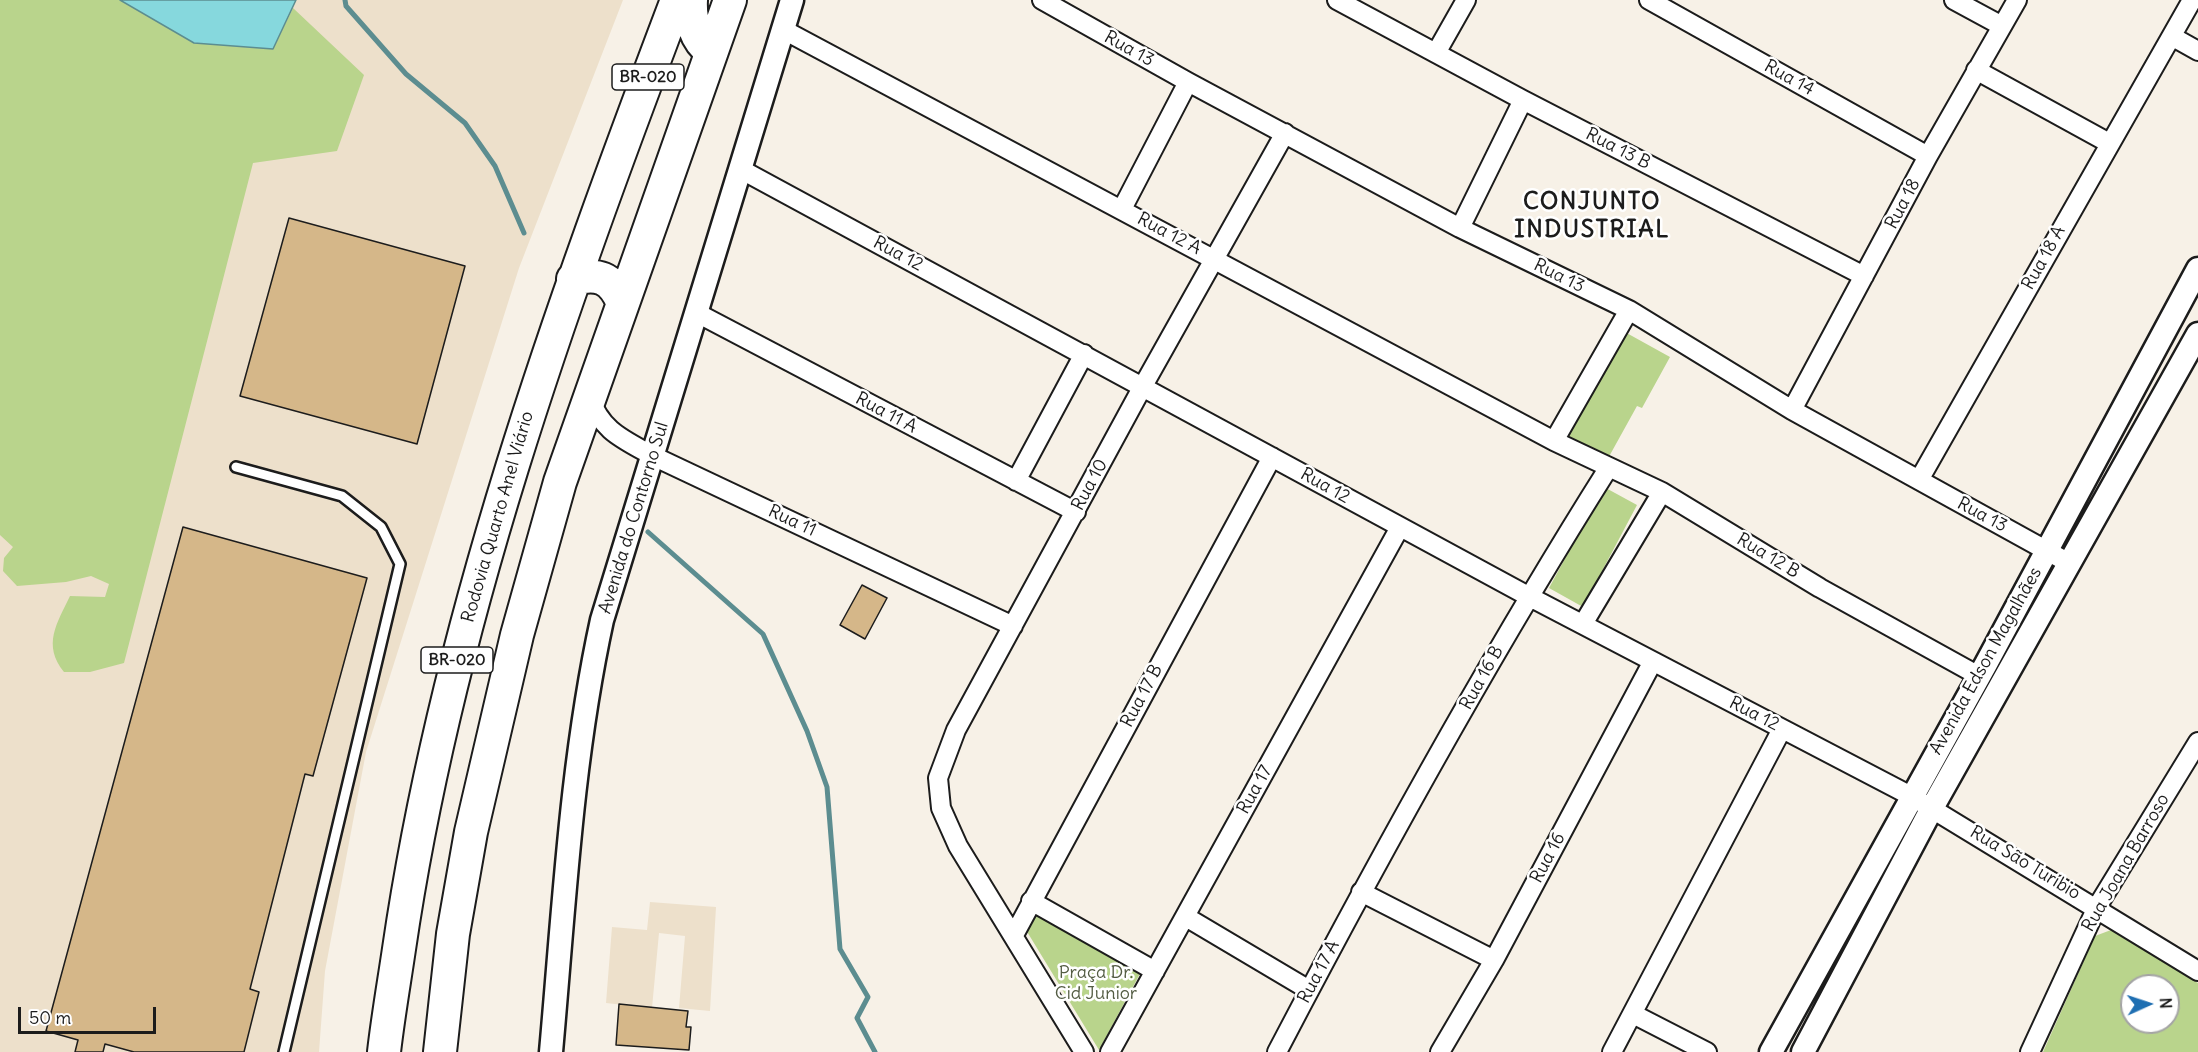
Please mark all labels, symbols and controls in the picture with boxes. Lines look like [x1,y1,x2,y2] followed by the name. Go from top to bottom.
[1100,27,1158,71] street label: Rua 13
[1760,55,1818,101] street label: Rua 14
[612,64,684,90] road number: BR-020
[1582,124,1654,174] street label: Rua 13 B
[1881,175,1925,233] street label: Rua 18
[1514,188,1670,244] district label: CONJUNTO INDUSTRIAL
[1133,208,1205,260] street label: Rua 12 A
[2018,222,2070,294] street label: Rua 18 A
[869,232,927,276] street label: Rua 12
[1530,255,1588,297] street label: Rua 13
[852,388,920,438] street label: Rua 11 A
[457,409,539,625] street label: Rodovia Quarto Anel Viário
[595,419,673,617] street label: Avenida do Contorno Sul
[1067,456,1113,514] street label: Rua 10
[1296,464,1354,508] street label: Rua 12
[1953,493,2011,537] street label: Rua 13
[764,501,820,541] street label: Rua 11
[1733,529,1803,583] street label: Rua 12 B
[1925,564,2047,758] street label: Avenida Edson Magalhães
[1456,642,1508,714] street label: Rua 16 B
[421,647,493,673] road number: BR-020
[1116,661,1168,731] street label: Rua 17 B
[1725,692,1783,736] street label: Rua 12
[1233,762,1277,818] street label: Rua 17
[2078,790,2174,936] street label: Rua Joana Barroso
[1966,822,2084,904] street label: Rua São Turíbio
[1526,829,1570,887] street label: Rua 16
[1293,937,1345,1007] street label: Rua 17 A
[1055,962,1137,1004] park label: Praça Dr. Cid Junior
[2120,974,2180,1034] north arrow
[21,995,159,1033] scale bar
[2156,997,2176,1009] text: N
[29,1006,71,1029] text: 50 m

